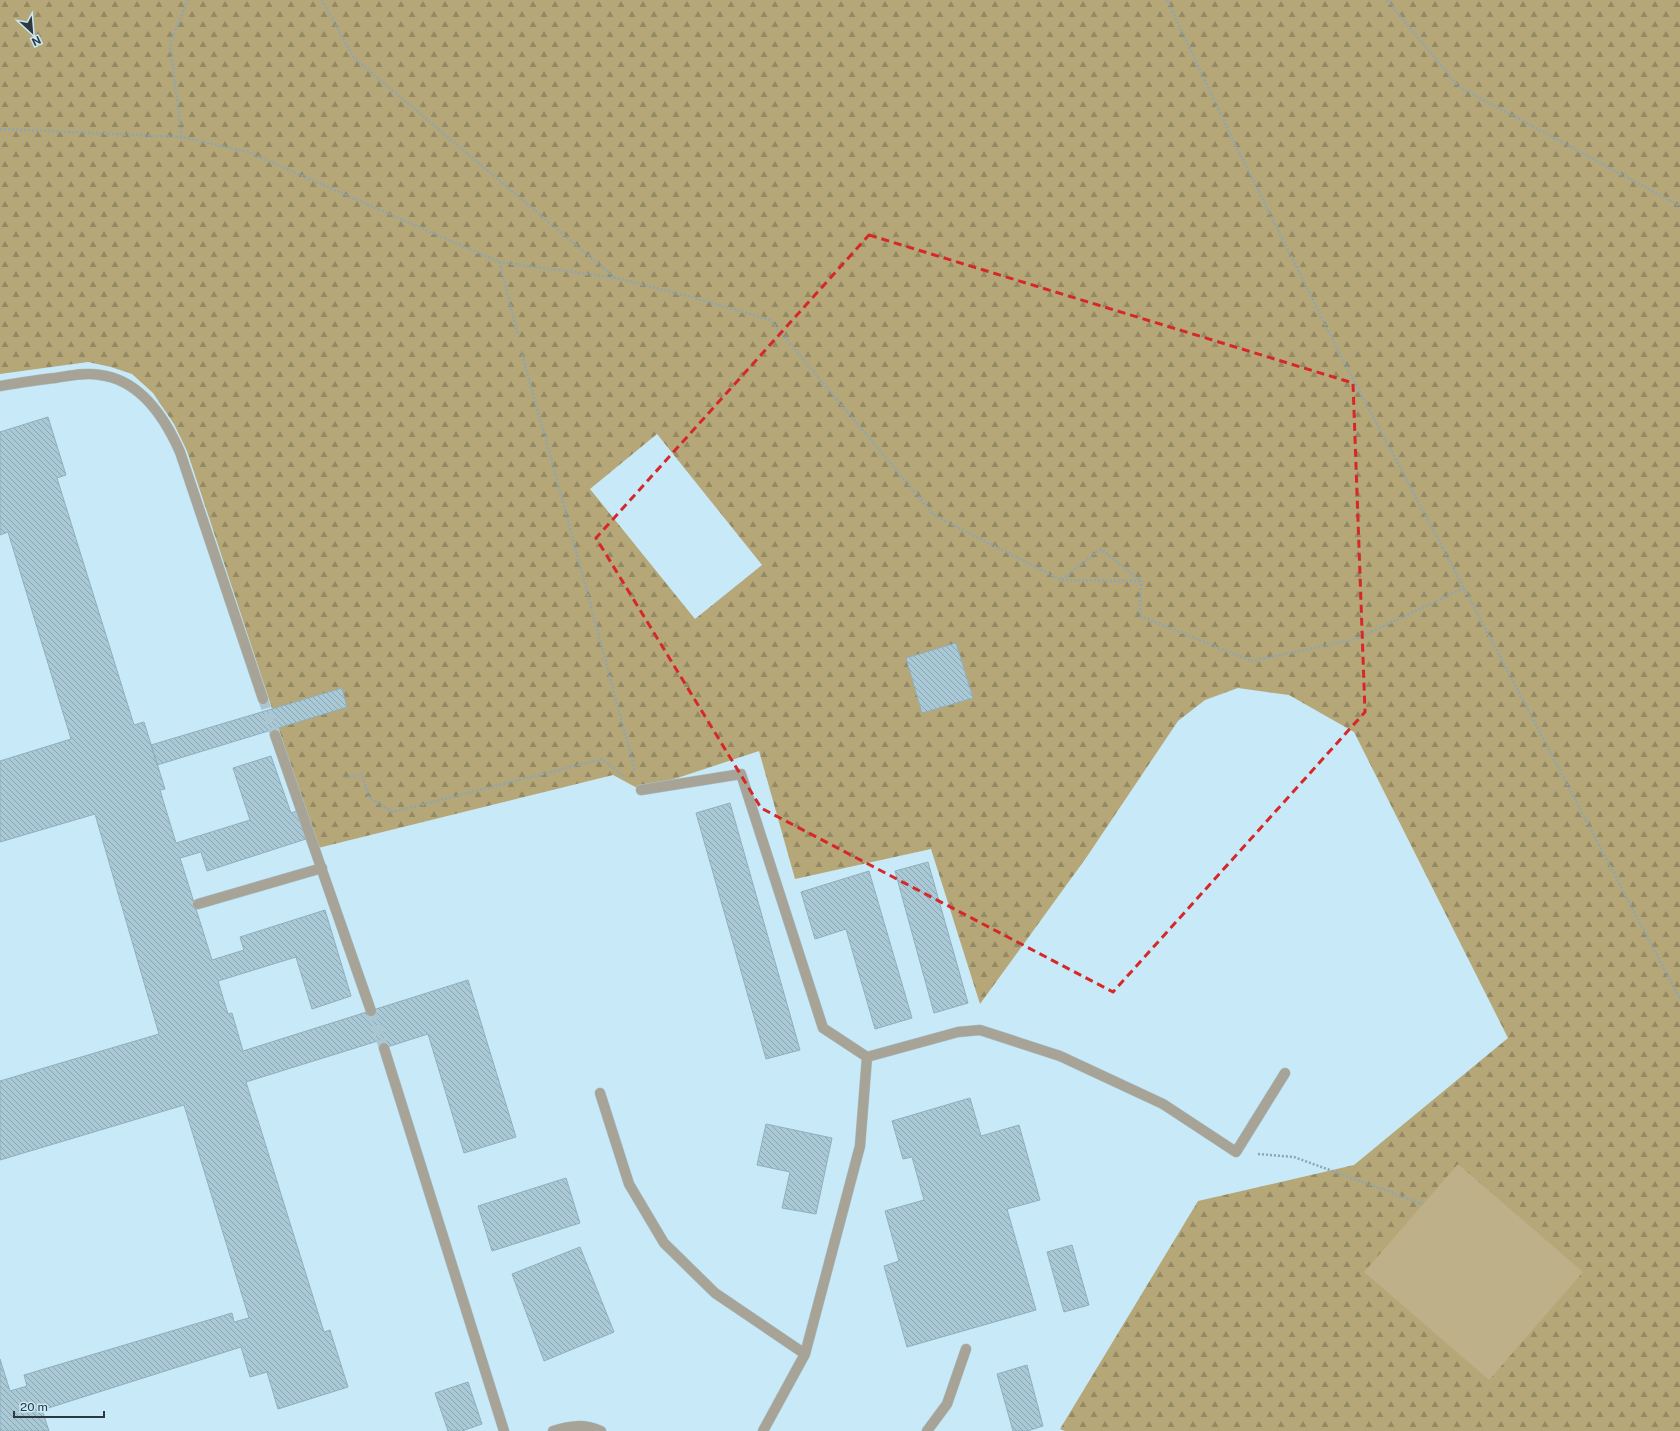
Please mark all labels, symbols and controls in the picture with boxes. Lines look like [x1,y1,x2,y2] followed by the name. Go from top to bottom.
[12,12,52,52] north arrow
[30,34,43,48] text: N
[14,1393,104,1419] scale bar
[20,1400,48,1414] text: 20 m

